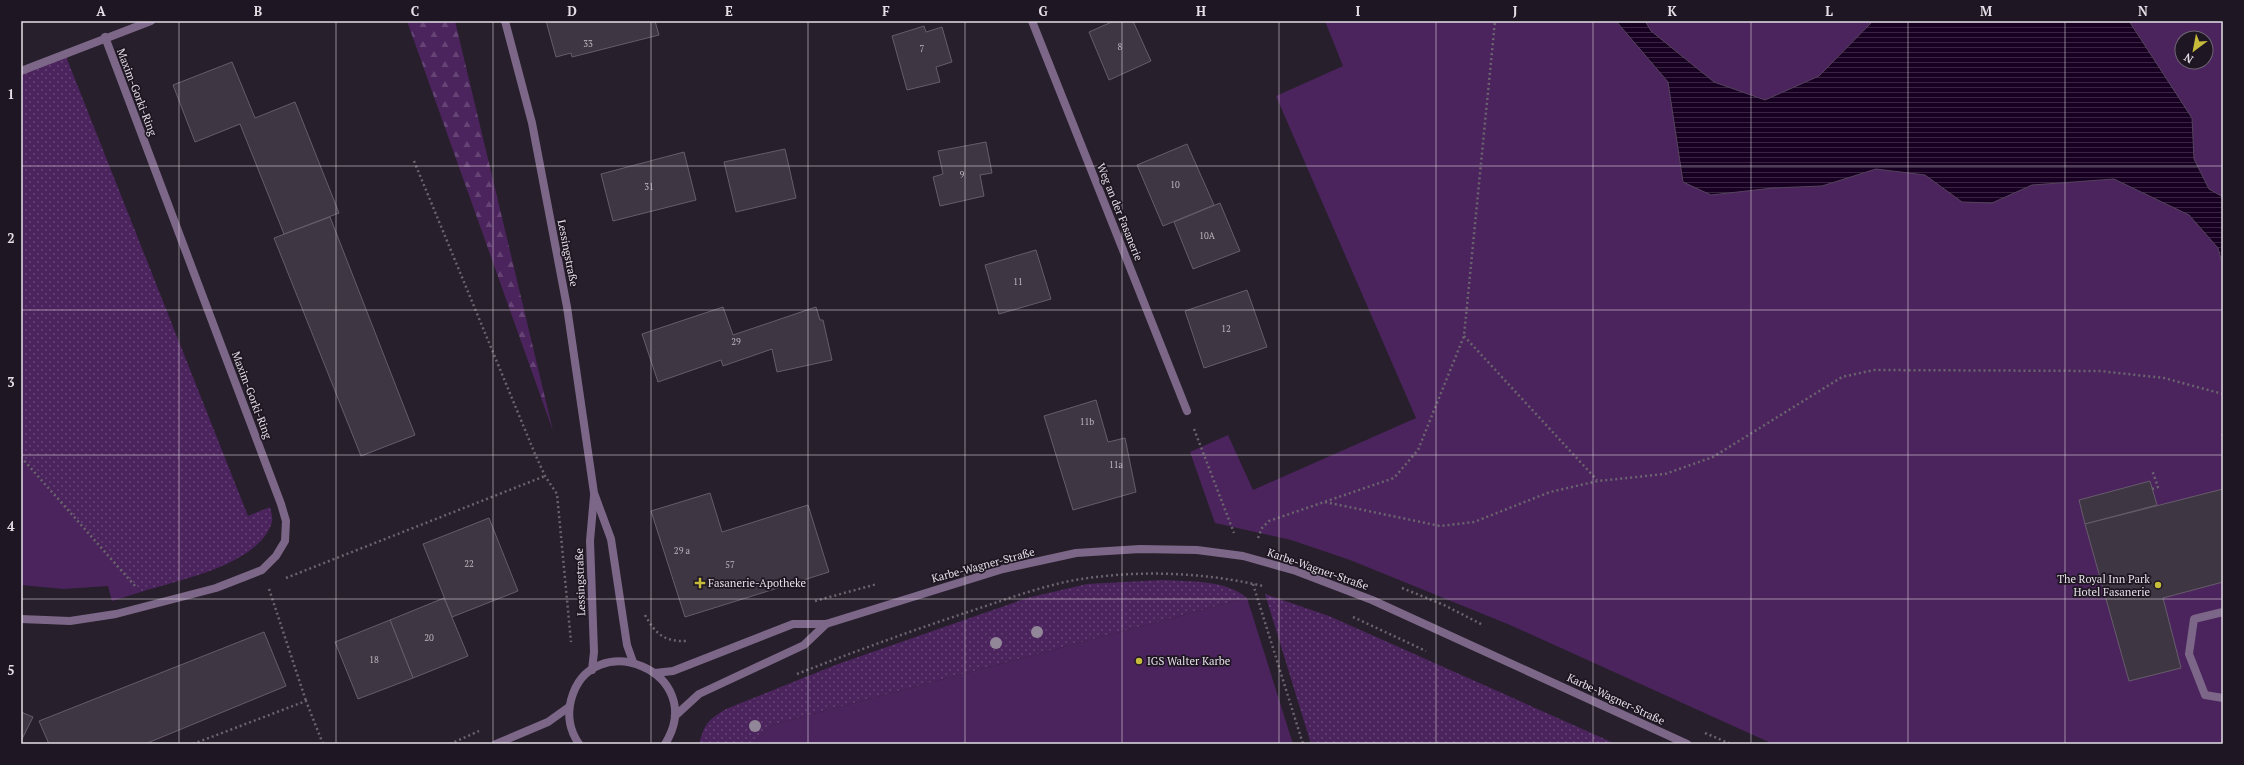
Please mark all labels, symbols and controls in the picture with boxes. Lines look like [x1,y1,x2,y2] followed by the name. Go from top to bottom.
[96,2,106,20] text: A
[254,2,262,20] text: B
[411,2,419,20] text: C
[567,2,577,20] text: D
[725,2,733,20] text: E
[882,2,890,20] text: F
[1038,2,1048,20] text: G
[1196,2,1206,20] text: H
[1356,2,1361,20] text: I
[1513,2,1518,20] text: J
[1667,2,1677,20] text: K
[1825,2,1833,20] text: L
[1980,2,1992,20] text: M
[2138,2,2148,20] text: N
[2174,30,2214,70] north arrow
[583,38,593,50] house number: 33
[1118,41,1123,53] house number: 8
[920,43,925,55] house number: 7
[114,46,160,138] street label: Maxim-Gorki-Ring
[2181,50,2196,67] text: N
[7,85,15,103] text: 1
[1094,161,1146,263] street label: Weg an der Fasanerie
[960,169,965,181] house number: 9
[1170,179,1180,191] house number: 10
[644,181,654,193] house number: 31
[555,218,581,288] street label: Lessingstraße
[7,229,15,247] text: 2
[1199,230,1216,242] house number: 10A
[1013,276,1023,288] house number: 11
[1221,323,1231,335] house number: 12
[731,336,741,348] house number: 29
[229,349,275,441] street label: Maxim-Gorki-Ring
[7,373,15,391] text: 3
[1080,416,1094,428] house number: 11b
[1109,459,1124,471] house number: 11a
[7,517,15,535] text: 4
[930,544,1037,586] street label: Karbe-Wagner-Straße
[674,545,691,557] house number: 29 a
[1265,545,1371,593] street label: Karbe-Wagner-Straße
[572,547,588,616] street label: Lessingstraße
[464,558,474,570] house number: 22
[725,559,735,571] house number: 57
[2057,572,2150,599] place label: The Royal Inn Park Hotel Fasanerie
[708,576,807,590] place label: Fasanerie-Apotheke
[695,578,705,588] marker: Fasanerie-Apotheke
[2153,580,2163,590] marker: The Royal Inn Park Hotel Fasanerie
[424,632,434,644] house number: 20
[369,654,379,666] house number: 18
[1147,654,1231,668] place label: IGS Walter Karbe
[1134,656,1144,666] marker: IGS Walter Karbe
[7,661,15,679] text: 5
[1565,670,1668,728] street label: Karbe-Wagner-Straße

